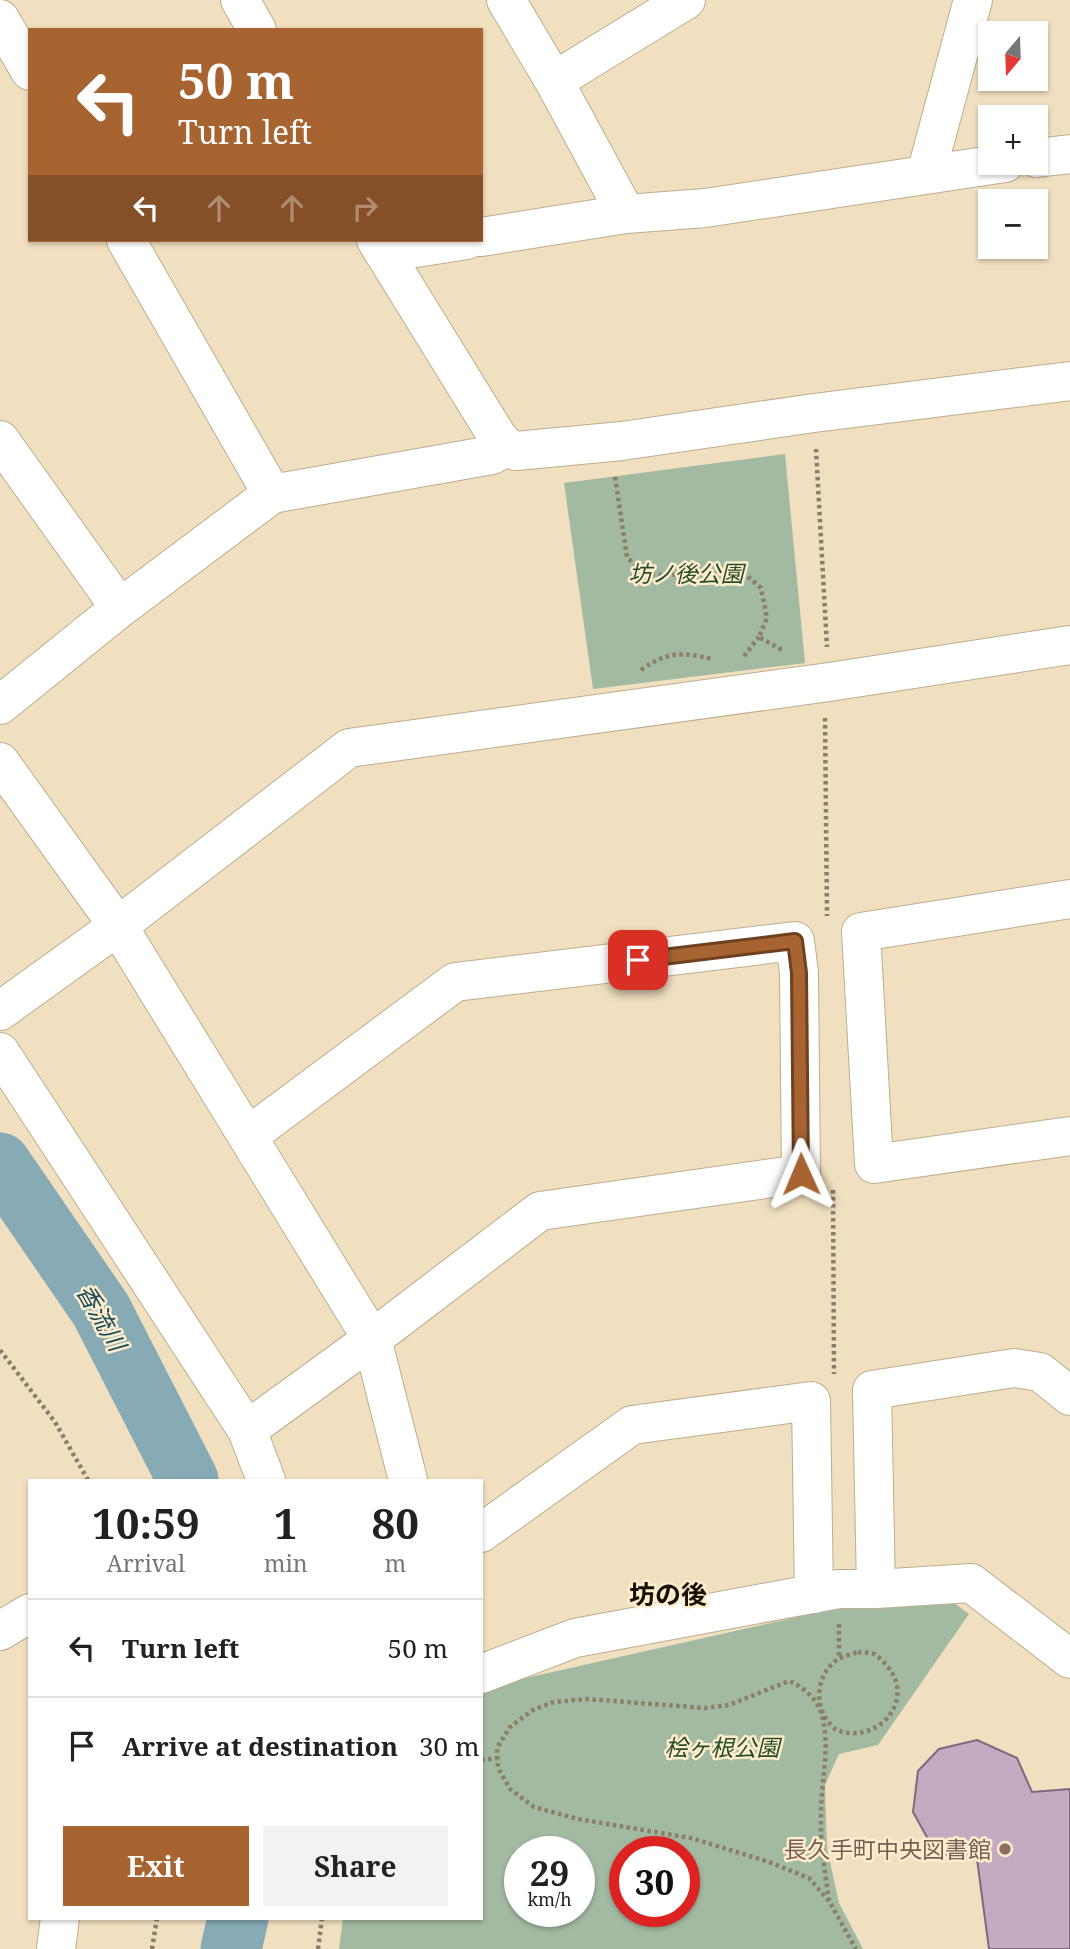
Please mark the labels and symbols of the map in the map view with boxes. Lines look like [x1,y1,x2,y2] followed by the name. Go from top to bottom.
[978,21,1048,91] north arrow
[629,557,747,589] park label: 坊ノ後公園
[608,930,668,990] pin
[764,1137,838,1211] position arrow
[70,1278,136,1359] water label: 香流川
[629,1576,707,1612] district label: 坊の後
[665,1731,783,1763] park label: 桧ヶ根公園
[784,1833,991,1865] place label: 長久手町中央図書館
[609,1836,700,1927] speed limit sign: 30
[997,1841,1013,1857] marker: 長久手町中央図書館

